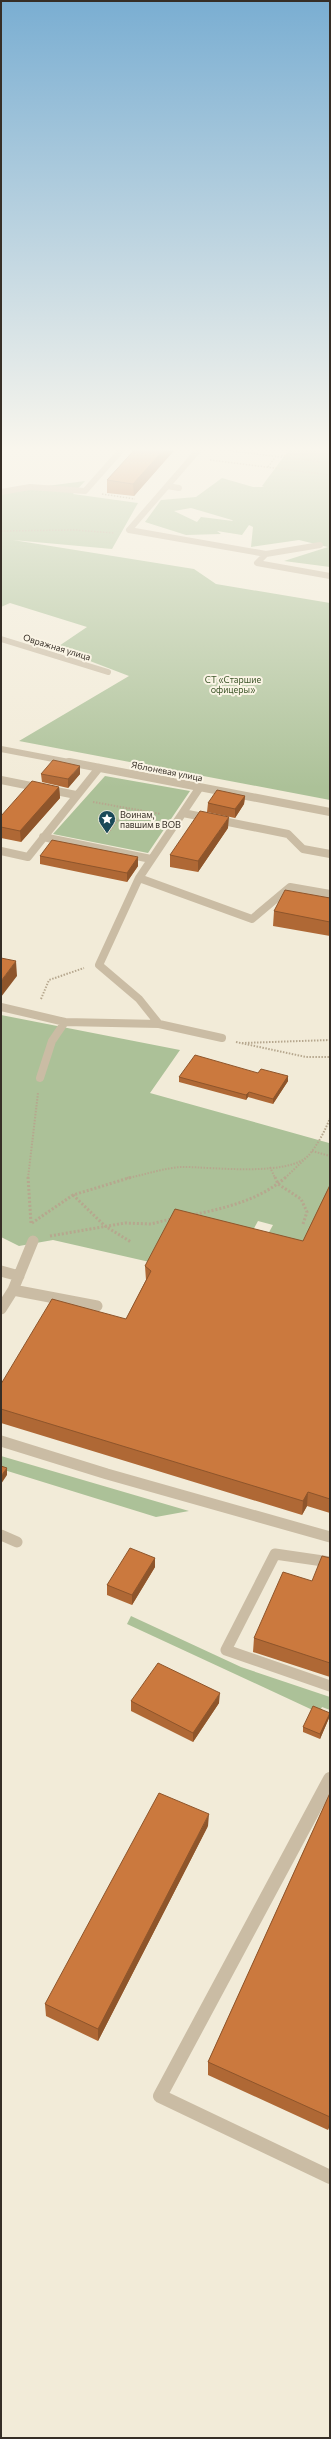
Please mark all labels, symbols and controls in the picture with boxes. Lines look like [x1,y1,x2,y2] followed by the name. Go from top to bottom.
[22,631,92,663] street label: Овражная улица
[205,674,261,695] park label: СТ «Старшие офицеры»
[130,759,204,783] street label: Яблоневая улица
[97,809,117,834] place icon: Воинам, павшим в ВОВ
[120,809,181,830] place label: Воинам, павшим в ВОВ

